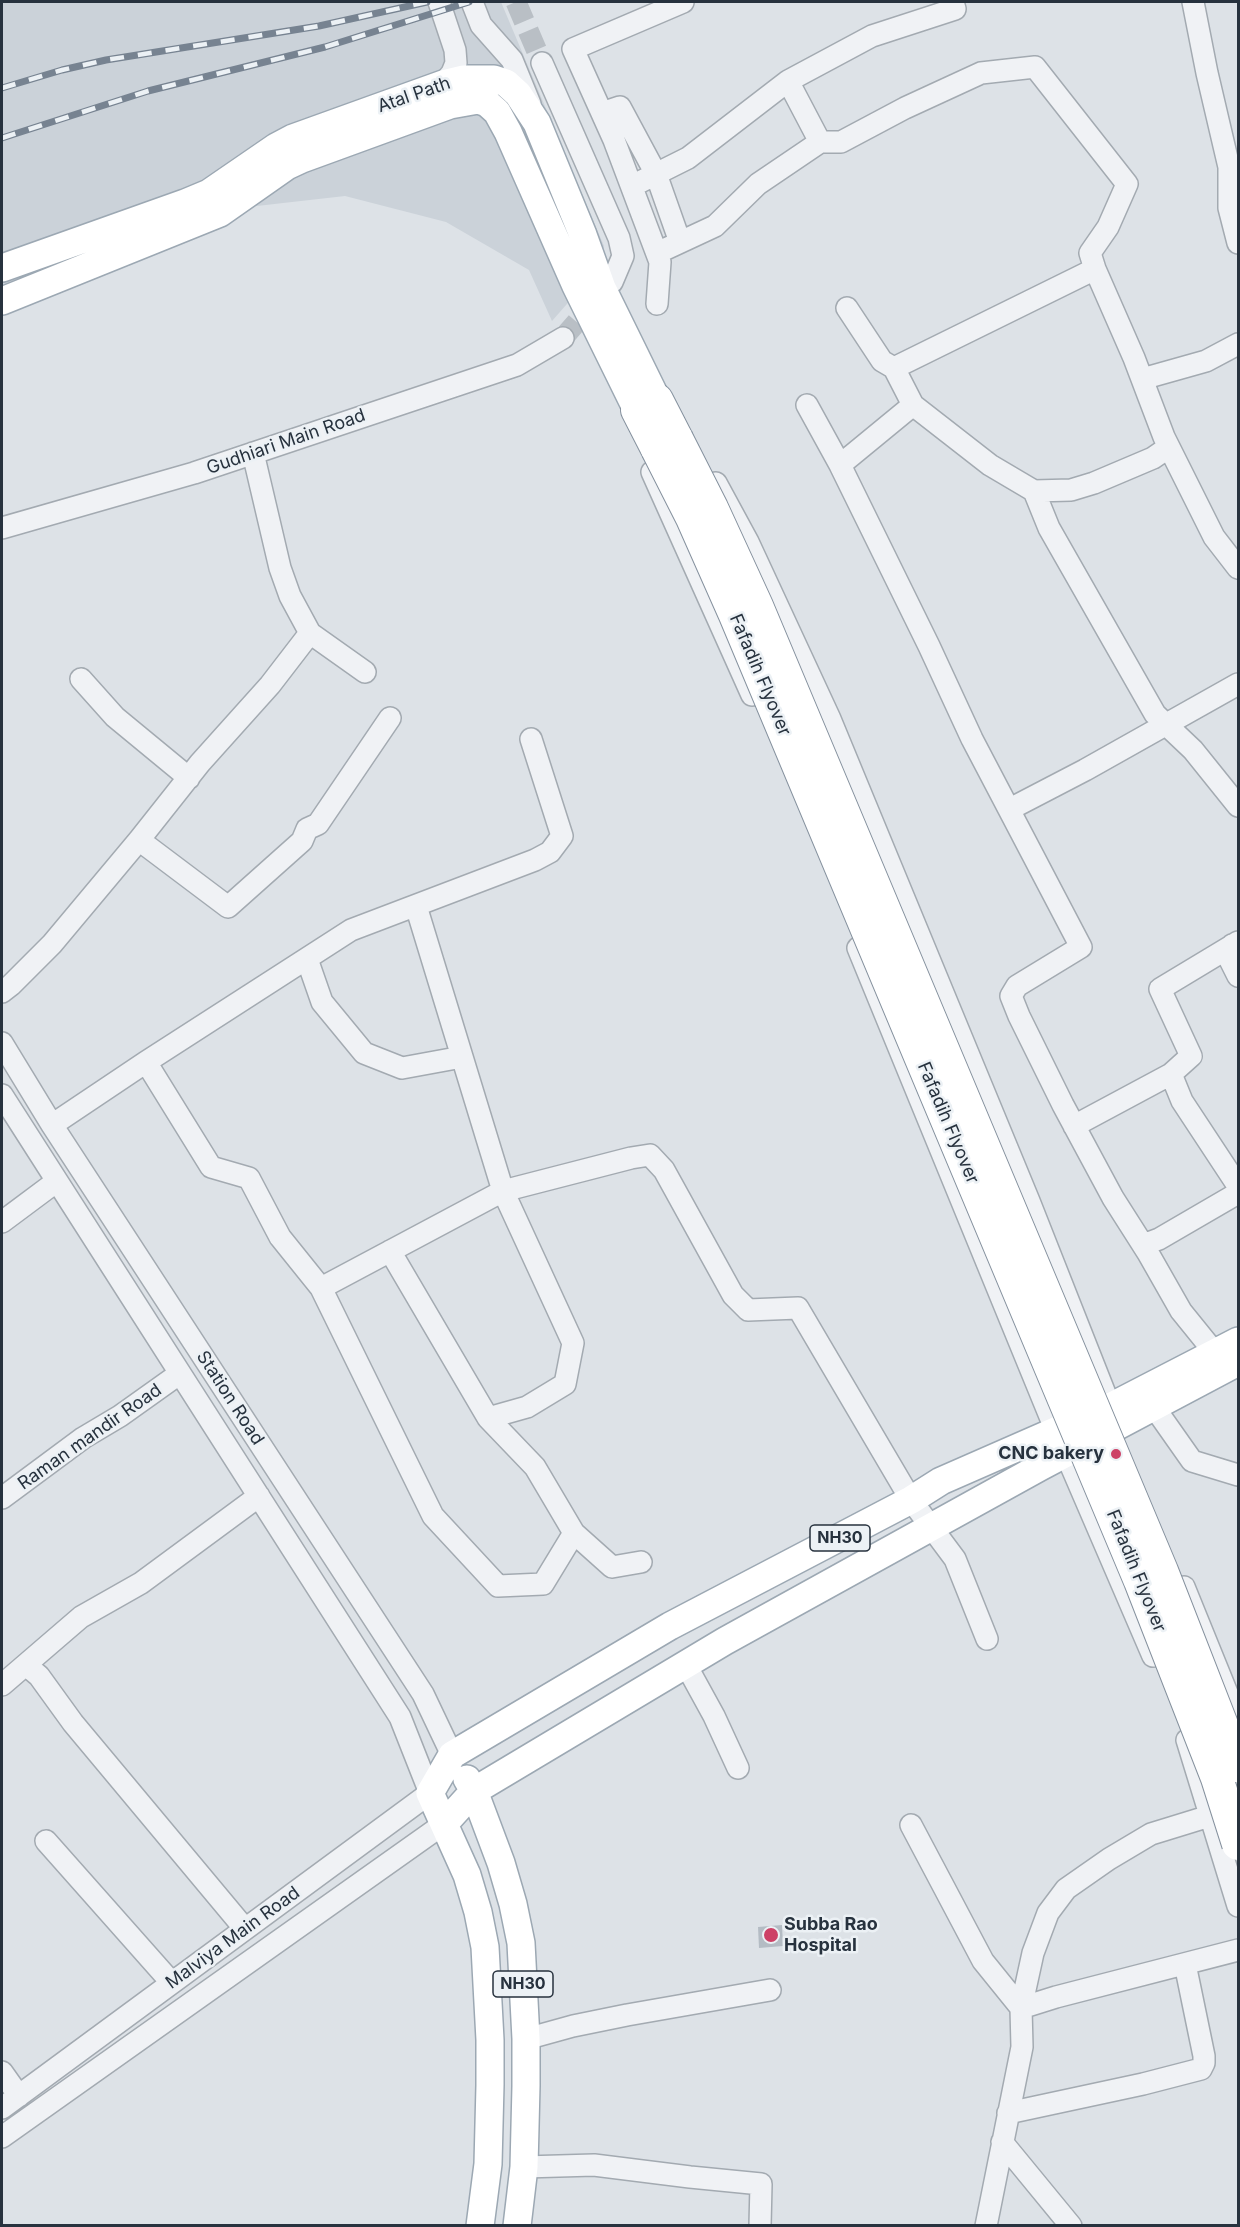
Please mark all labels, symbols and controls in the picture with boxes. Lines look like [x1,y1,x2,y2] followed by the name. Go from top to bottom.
[375,72,453,118] street label: Atal Path
[204,405,368,479] street label: Gudhiari Main Road
[725,611,795,739] street label: Fafadih Flyover
[913,1059,983,1187] street label: Fafadih Flyover
[192,1347,268,1449] street label: Station Road
[14,1379,166,1495] street label: Raman mandir Road
[998,1443,1104,1465] place label: CNC bakery
[1109,1447,1123,1461] marker: CNC bakery
[1102,1507,1170,1635] street label: Fafadih Flyover
[810,1525,870,1551] road number: NH30
[162,1882,304,1994] street label: Malviya Main Road
[784,1914,878,1956] place label: Subba Rao Hospital
[762,1926,780,1944] marker: Subba Rao Hospital
[493,1971,553,1997] road number: NH30

